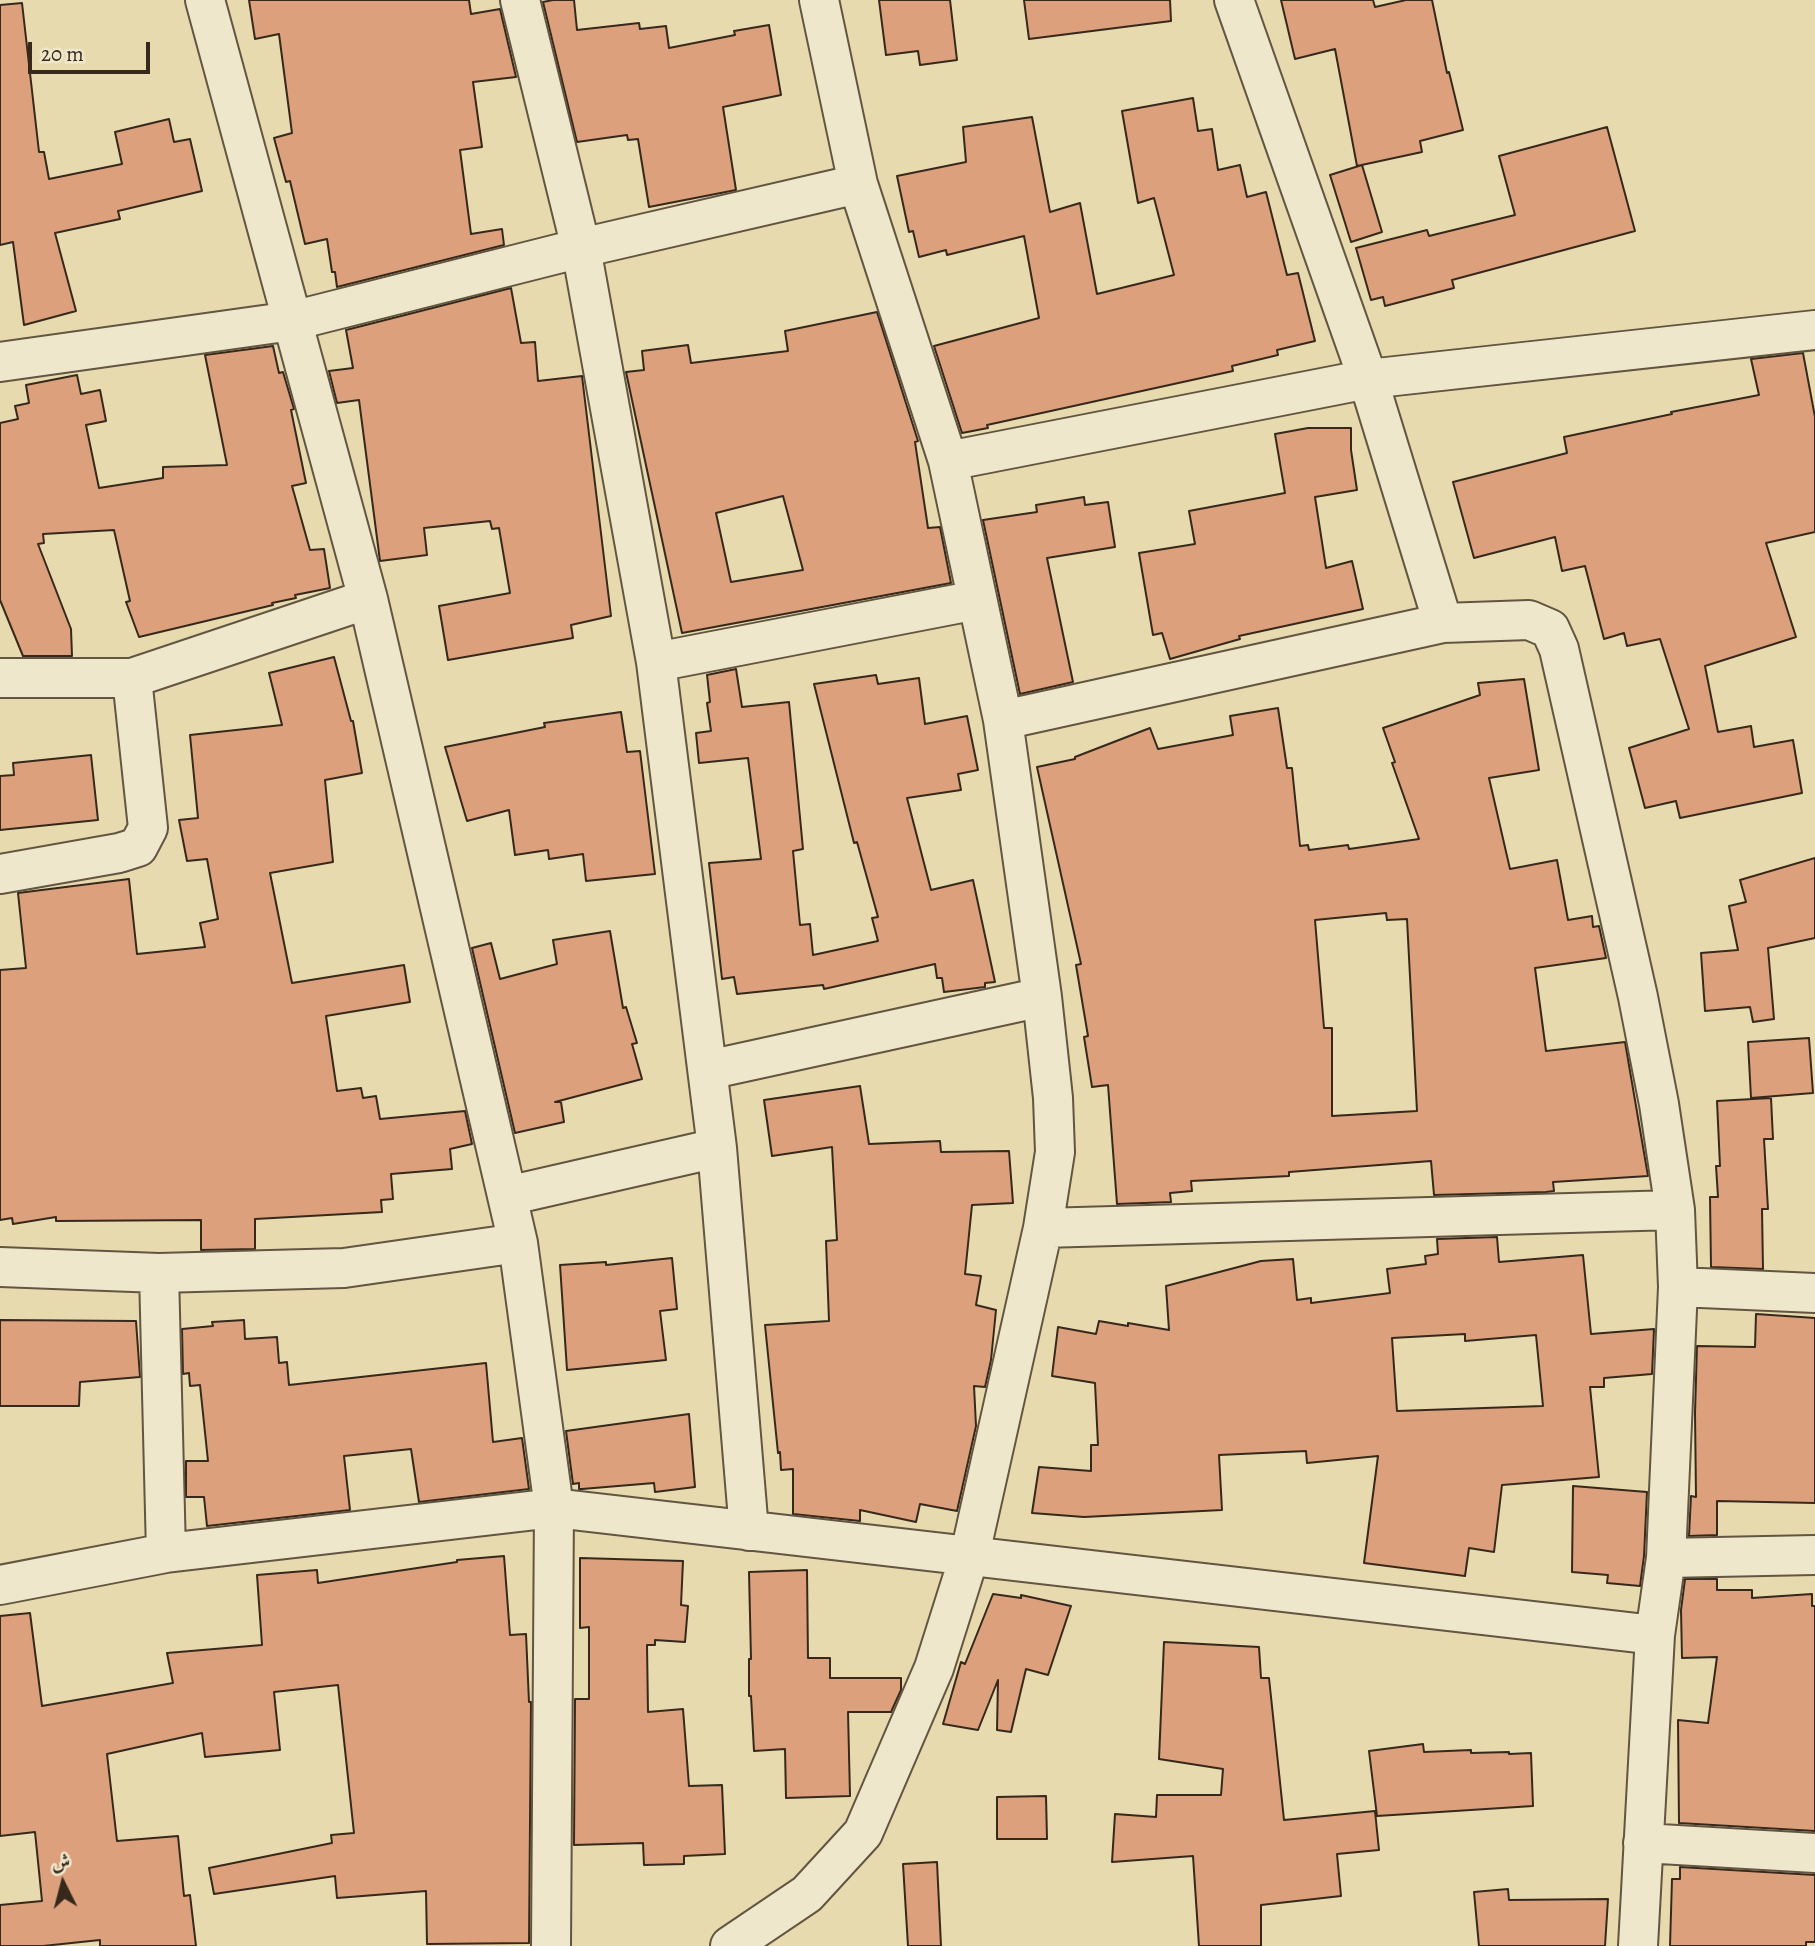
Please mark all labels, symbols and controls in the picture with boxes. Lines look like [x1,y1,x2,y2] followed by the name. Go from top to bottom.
[32,28,154,72] scale bar
[41,40,84,68] text: 20 m
[28,1848,98,1918] north arrow
[50,1848,72,1876] text: ش

